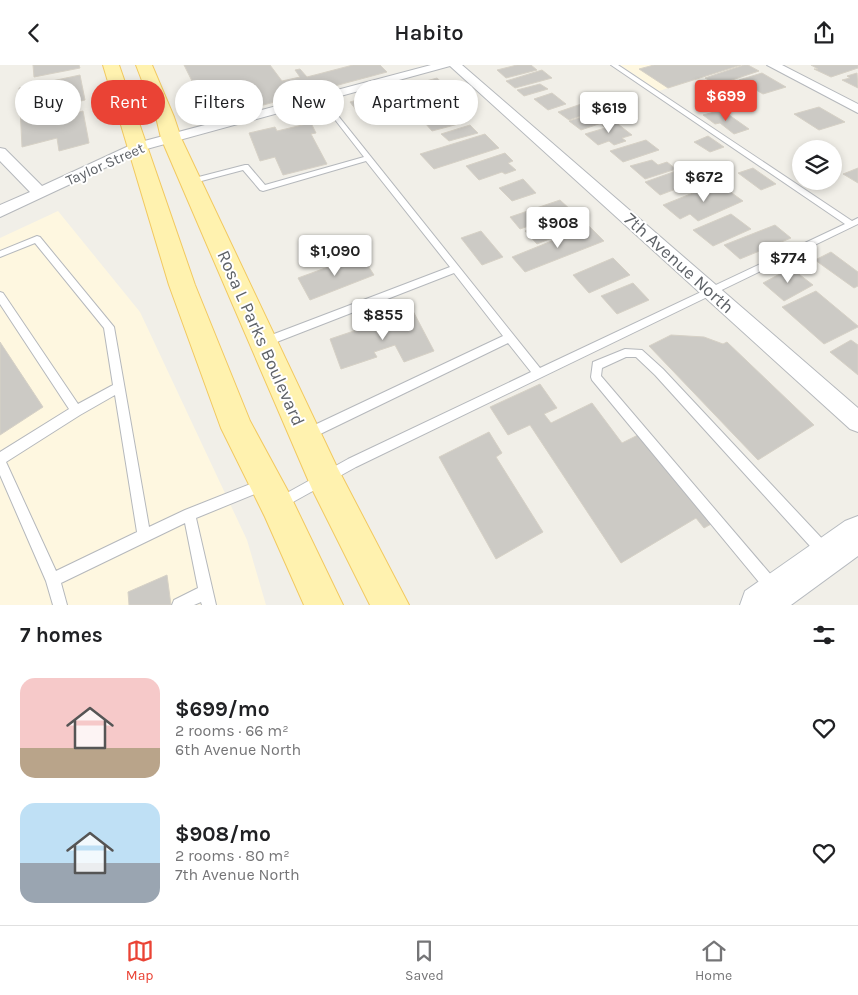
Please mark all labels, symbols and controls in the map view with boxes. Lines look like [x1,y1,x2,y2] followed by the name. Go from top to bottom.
[20,19,48,47] icon: back
[810,19,838,47] icon: share
[394,20,464,46] text: Habito
[15,80,81,125] chip: Buy
[91,80,165,125] chip: Rent
[175,80,263,125] chip: Filters
[273,80,344,125] chip: New
[354,80,478,125] chip: Apartment
[696,80,756,122] pin: $699
[706,86,746,105] text: $699
[579,92,639,134] pin: $619
[591,98,627,117] text: $619
[63,139,147,189] street label: Taylor Street
[792,140,842,190] map controls
[792,140,842,190] button: layers
[674,161,734,203] pin: $672
[685,167,723,186] text: $672
[528,207,588,249] pin: $908
[620,208,738,318] street label: 7th Avenue North
[537,213,579,232] text: $908
[294,235,376,277] pin: $1,090
[310,241,360,260] text: $1,090
[758,241,818,284] pin: $774
[212,247,310,429] street label: Rosa L Parks Boulevard
[770,248,806,267] text: $774
[353,299,413,341] pin: $855
[363,305,403,324] text: $855
[810,621,838,649] icon: filters
[20,623,103,647] text: 7 homes
[175,697,270,721] text: $699/mo
[60,698,120,758] icon: home
[810,714,838,742] icon: heart
[175,721,289,740] text: 2 rooms · 66 m²
[175,740,301,759] text: 6th Avenue North
[175,822,271,846] text: $908/mo
[60,823,120,883] icon: home
[810,839,838,867] icon: heart
[175,846,290,865] text: 2 rooms · 80 m²
[175,865,300,884] text: 7th Avenue North
[126,937,154,984] tab: Map
[405,937,444,984] tab: Saved
[695,937,732,984] tab: Home

